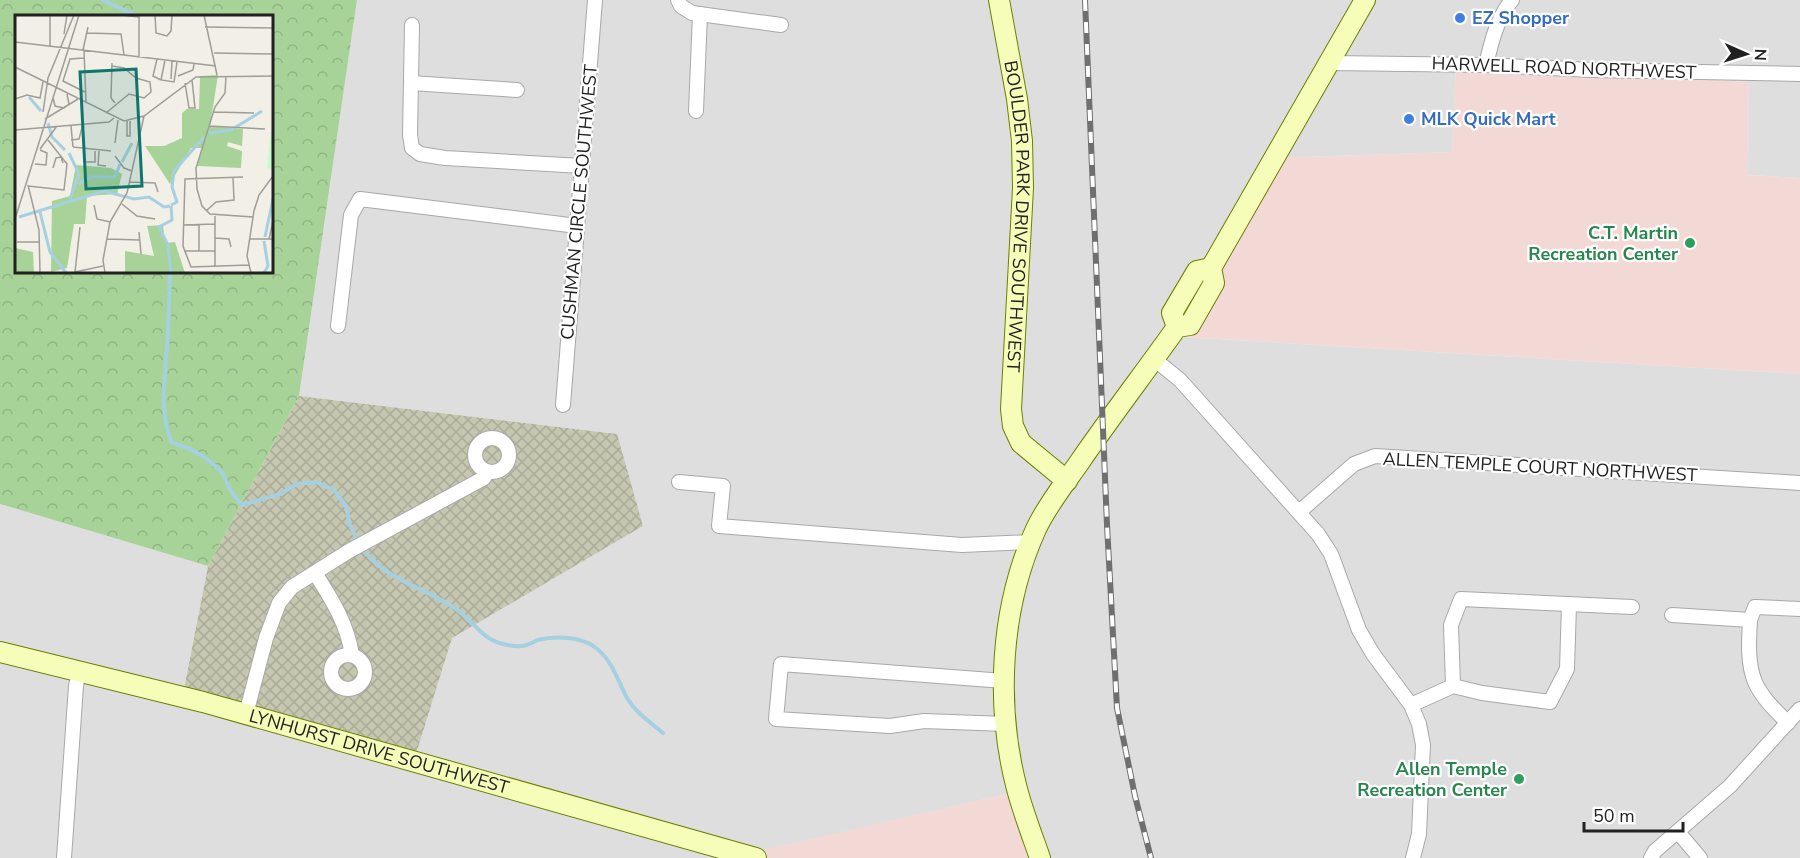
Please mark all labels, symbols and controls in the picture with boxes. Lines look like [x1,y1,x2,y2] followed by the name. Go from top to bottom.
[1472,6,1569,30] place label: EZ Shopper
[1453,11,1467,25] marker: EZ Shopper
[15,15,273,273] inset map
[1716,24,1776,84] north arrow
[1749,48,1771,61] text: N
[1431,51,1697,85] street label: HARWELL ROAD NORTHWEST
[998,59,1035,373] street label: BOULDER PARK DRIVE SOUTHWEST
[555,63,603,341] street label: CUSHMAN CIRCLE SOUTHWEST
[1421,107,1556,131] place label: MLK Quick Mart
[1402,112,1416,126] marker: MLK Quick Mart
[1528,221,1678,266] place label: C.T. Martin Recreation Center
[1683,236,1697,250] marker: C.T. Martin Recreation Center
[1382,447,1698,487] street label: ALLEN TEMPLE COURT NORTHWEST
[246,704,512,800] street label: LYNHURST DRIVE SOUTHWEST
[1357,757,1507,802] place label: Allen Temple Recreation Center
[1512,772,1526,786] marker: Allen Temple Recreation Center
[1584,795,1683,833] scale bar
[1593,804,1635,828] text: 50 m

